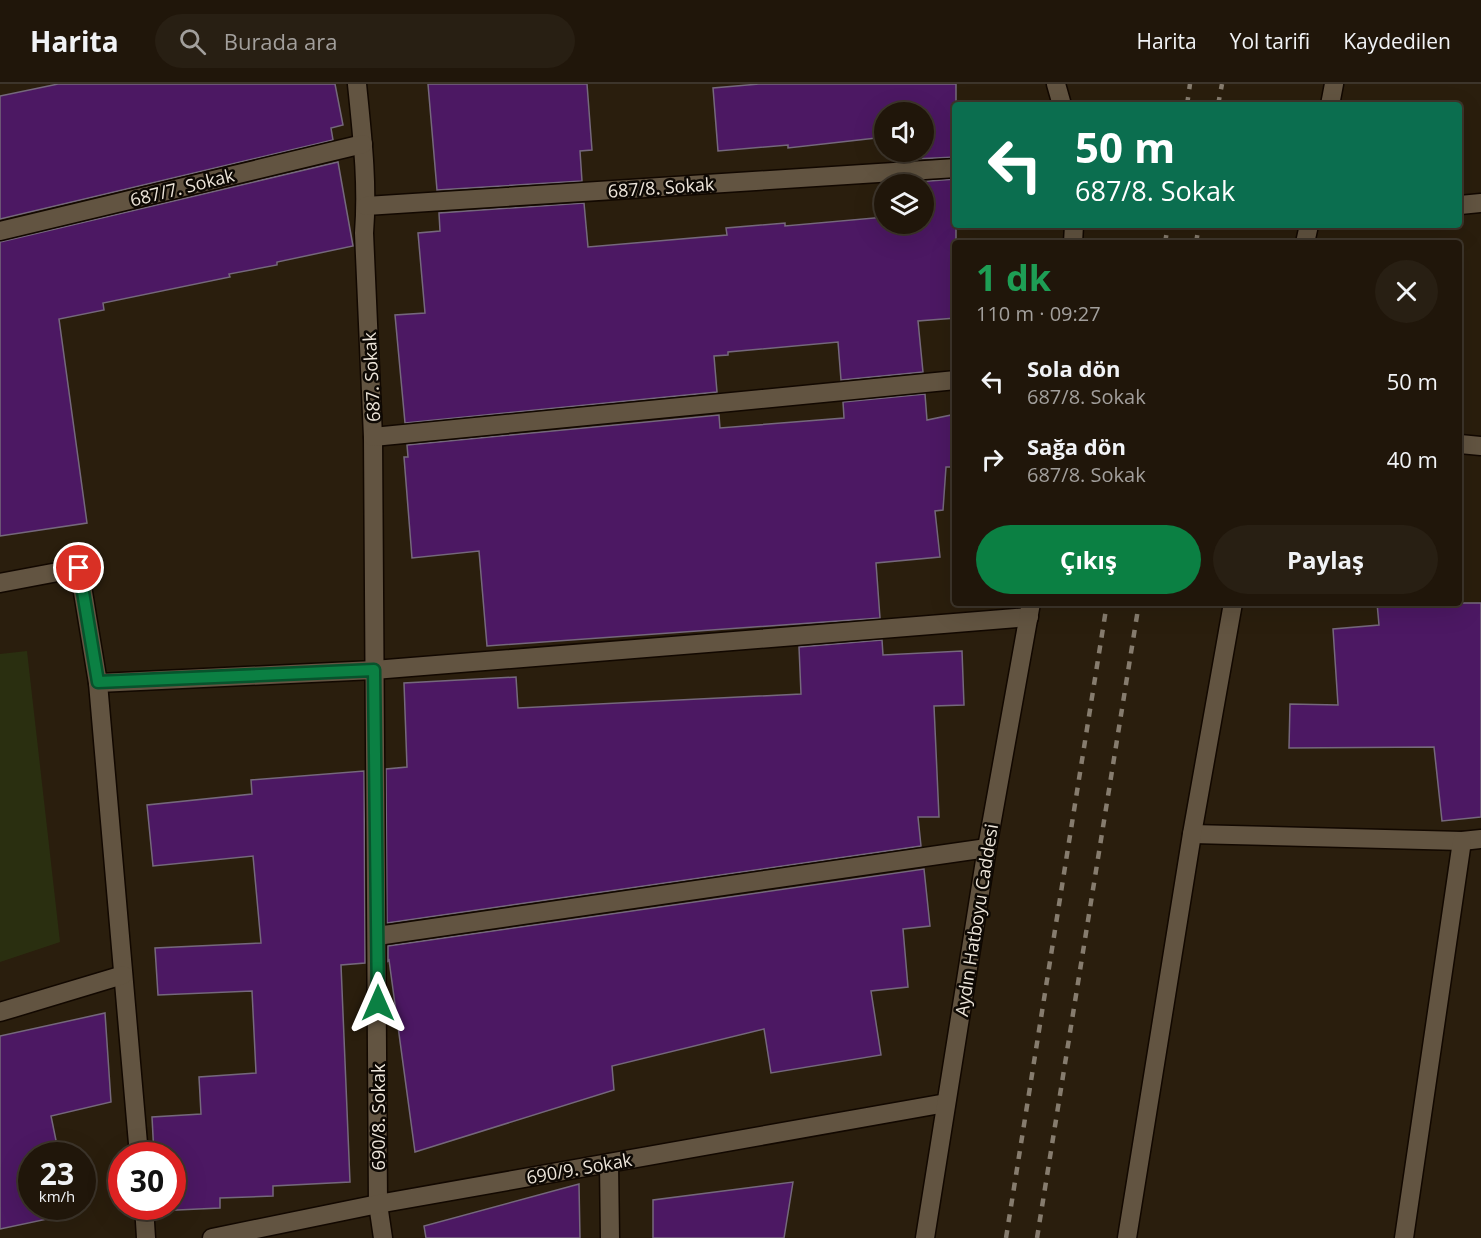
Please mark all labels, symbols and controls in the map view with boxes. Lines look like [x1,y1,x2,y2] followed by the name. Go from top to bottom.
[155,14,575,68] search box
[30,22,119,60] text: Harita
[176,25,209,58] icon: search
[224,26,337,56] text: Burada ara
[1136,27,1197,55] text: Harita
[1230,27,1310,55] text: Yol tarifi
[1343,27,1451,55] text: Kaydedilen
[874,102,934,234] map controls
[874,102,934,162] button: sound
[1075,118,1175,175] text: 50 m
[976,126,1054,204] icon: left
[127,162,237,212] street label: 687/7. Sokak
[607,171,716,203] street label: 687/8. Sokak
[1075,172,1235,209] text: 687/8. Sokak
[874,174,934,234] button: layers
[976,253,1051,302] text: 1 dk
[1375,260,1438,323] button: close
[976,300,1101,327] text: 110 m · 09:27
[357,331,385,423] street label: 687. Sokak
[1027,353,1120,383] text: Sola dön
[976,365,1009,398] icon: left
[1387,366,1438,396] text: 50 m
[1027,383,1146,410] text: 687/8. Sokak
[1027,431,1126,461] text: Sağa dön
[976,443,1009,476] icon: right
[1387,444,1438,474] text: 40 m
[1027,461,1146,488] text: 687/8. Sokak
[976,525,1201,594] button: Çıkış
[1213,525,1438,594] button: Paylaş
[53,542,104,593] pin
[62,551,95,584] icon: arrive
[949,822,1003,1018] street label: Aydın Hatboyu Caddesi
[346,971,410,1035] position arrow
[366,1063,390,1170] street label: 690/8. Sokak
[108,1142,186,1220] speed limit sign: 30
[524,1147,634,1189] street label: 690/9. Sokak
[40,1153,74,1194] text: 23
[39,1186,75,1206] text: km/h

